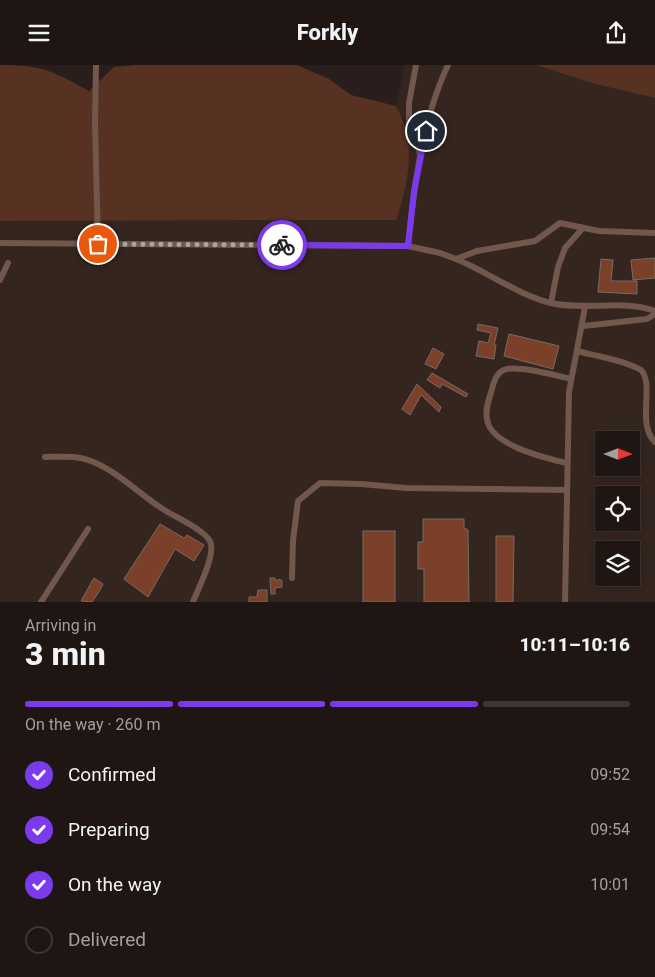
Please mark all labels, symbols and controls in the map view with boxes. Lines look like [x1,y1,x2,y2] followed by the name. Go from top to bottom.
[25,19,53,47] icon: menu
[602,19,630,47] icon: share
[297,20,358,45] text: Forkly
[405,110,447,152] pin
[412,117,440,145] icon: home
[257,220,307,270] courier
[77,223,119,265] pin
[84,230,112,258] icon: bag
[268,231,296,259] icon: bike
[595,431,640,476] north arrow
[595,431,640,586] map controls
[595,486,640,531] button: locate
[595,541,640,586] button: layers
[25,616,96,635] text: Arriving in
[519,633,630,656] text: 10:11–10:16
[25,635,106,673] text: 3 min
[25,715,161,734] text: On the way · 260 m
[25,761,53,789] icon: check
[68,763,156,786] text: Confirmed
[590,765,630,784] text: 09:52
[25,816,53,844] icon: check
[68,818,150,841] text: Preparing
[590,820,630,839] text: 09:54
[25,871,53,899] icon: check
[68,873,161,896] text: On the way
[590,875,630,894] text: 10:01
[68,928,146,951] text: Delivered

